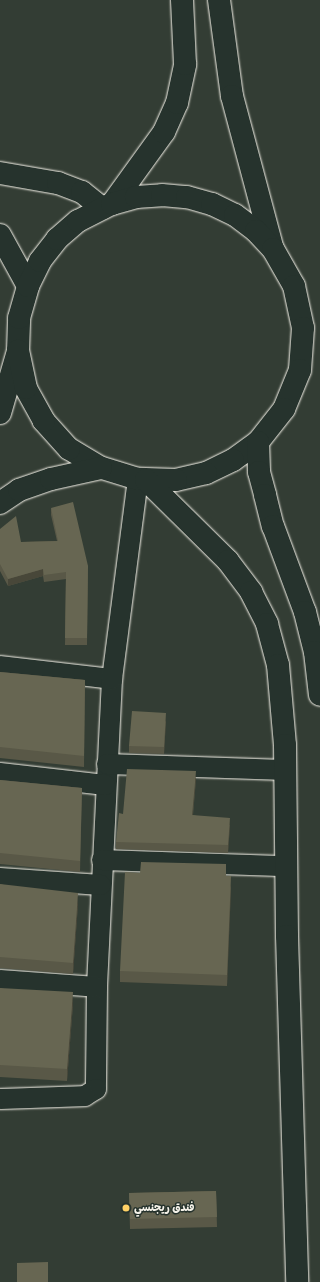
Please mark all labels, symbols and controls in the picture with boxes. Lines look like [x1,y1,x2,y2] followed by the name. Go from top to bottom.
[134,1201,194,1215] place label: فندق ريجنسي
[121,1203,131,1213] marker: فندق ريجنسي

